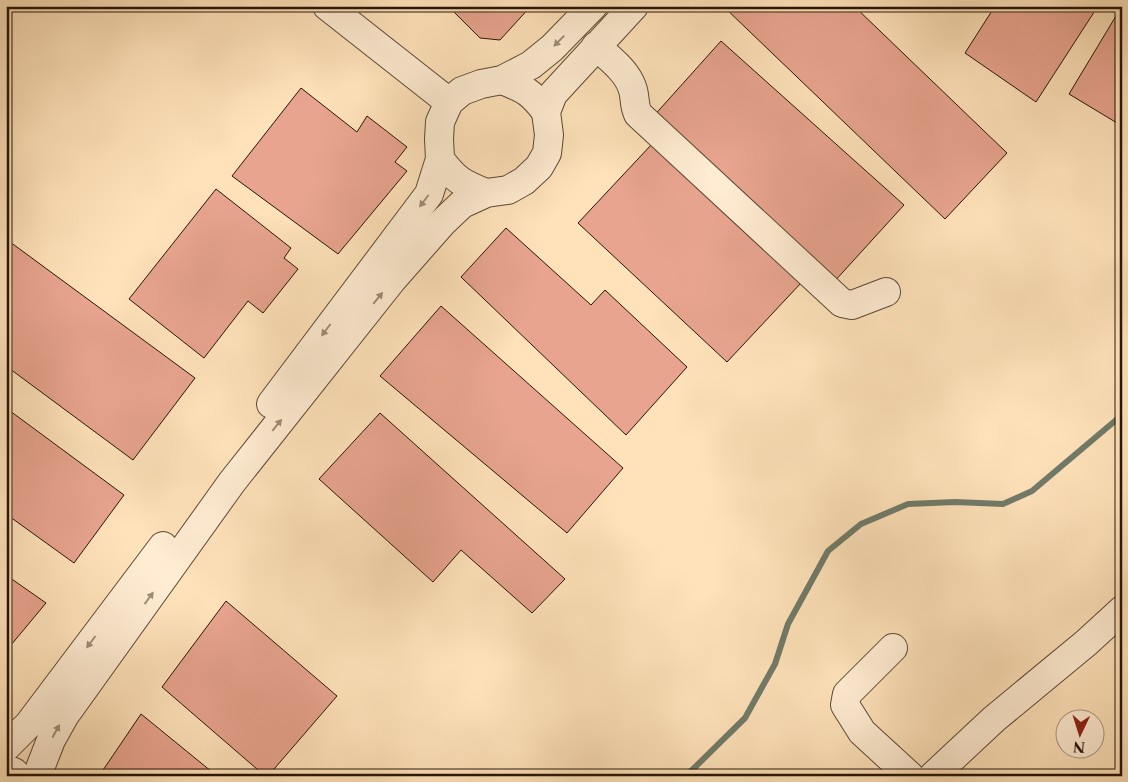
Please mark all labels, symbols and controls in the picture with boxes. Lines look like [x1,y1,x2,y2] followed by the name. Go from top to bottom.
[553,35,565,47] one-way arrow
[419,194,429,208] one-way arrow
[373,292,384,305] one-way arrow
[321,323,331,337] one-way arrow
[272,418,282,432] one-way arrow
[144,591,154,605] one-way arrow
[86,635,97,648] one-way arrow
[1056,710,1106,760] north arrow
[52,724,60,738] one-way arrow
[1072,738,1086,756] text: N

